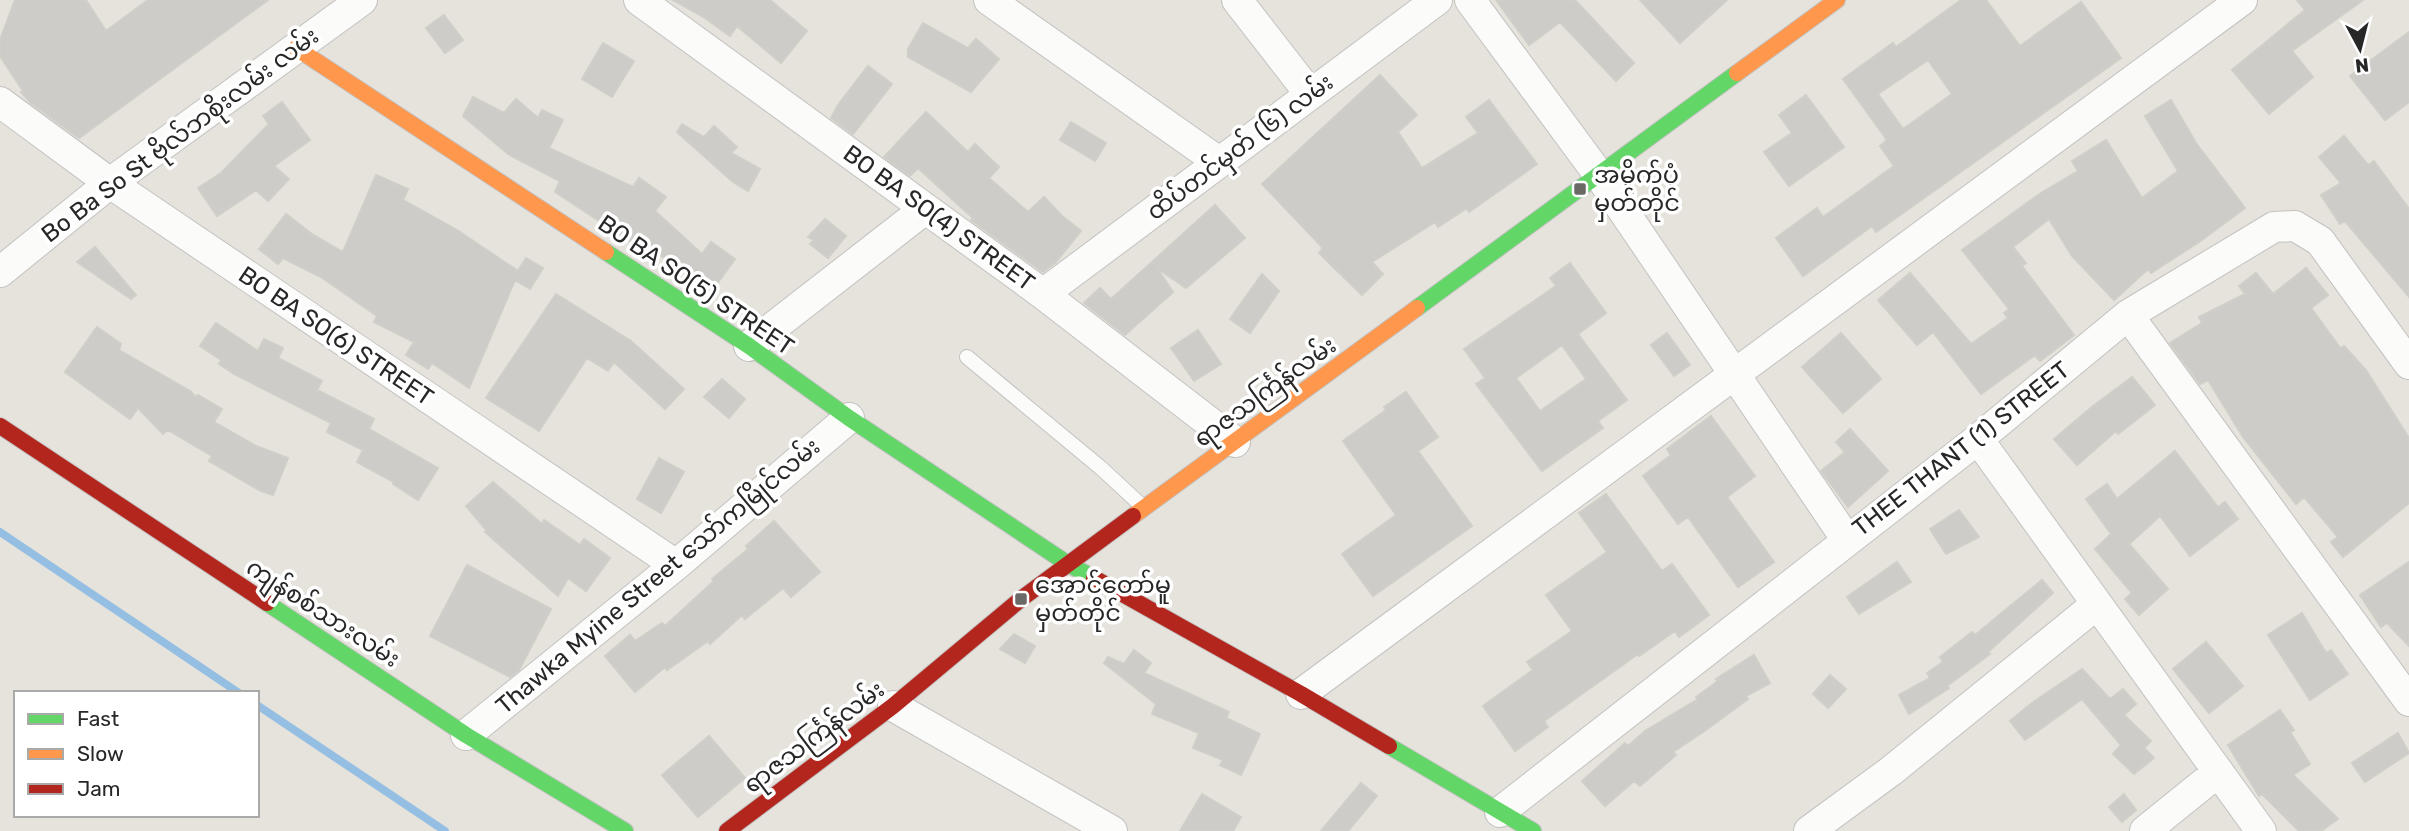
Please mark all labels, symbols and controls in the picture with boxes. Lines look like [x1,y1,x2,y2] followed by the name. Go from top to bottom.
[2325,14,2395,84] north arrow
[35,20,327,252] street label: Bo Ba So St ဗိုလ်ဘစိုးလမ်း လမ်း
[2354,53,2370,78] text: N
[1140,66,1342,230] street label: ထိပ်တင်မှတ် (၆) လမ်း
[838,139,1040,297] street label: BO BA SO(4) STREET
[1594,159,1680,222] place label: အမှိုက်ပုံ မှတ်တိုင်
[1572,181,1588,197] marker: အမှိုက်ပုံ မှတ်တိုင်
[593,209,799,361] street label: BO BA SO(5) STREET
[233,260,439,412] street label: BO BA SO(6) STREET
[1187,329,1344,457] street label: ရာဇသင်္ကြန်လမ်း
[1847,356,2075,542] street label: THEE THANT (1) STREET
[489,431,829,724] street label: Thawka Myine Street သော်ကမြိုင်လမ်း
[238,551,406,677] street label: ကျန်စစ်သားလမ်း
[1035,569,1171,632] place label: အောင်တော်မူ မှတ်တိုင်
[1013,591,1029,607] marker: အောင်တော်မူ မှတ်တိုင်
[737,673,893,803] street label: ရာဇသင်္ကြန်လမ်း
[14,691,259,817] legend
[77,706,119,731] text: Fast
[77,741,124,766] text: Slow
[77,776,121,801] text: Jam

